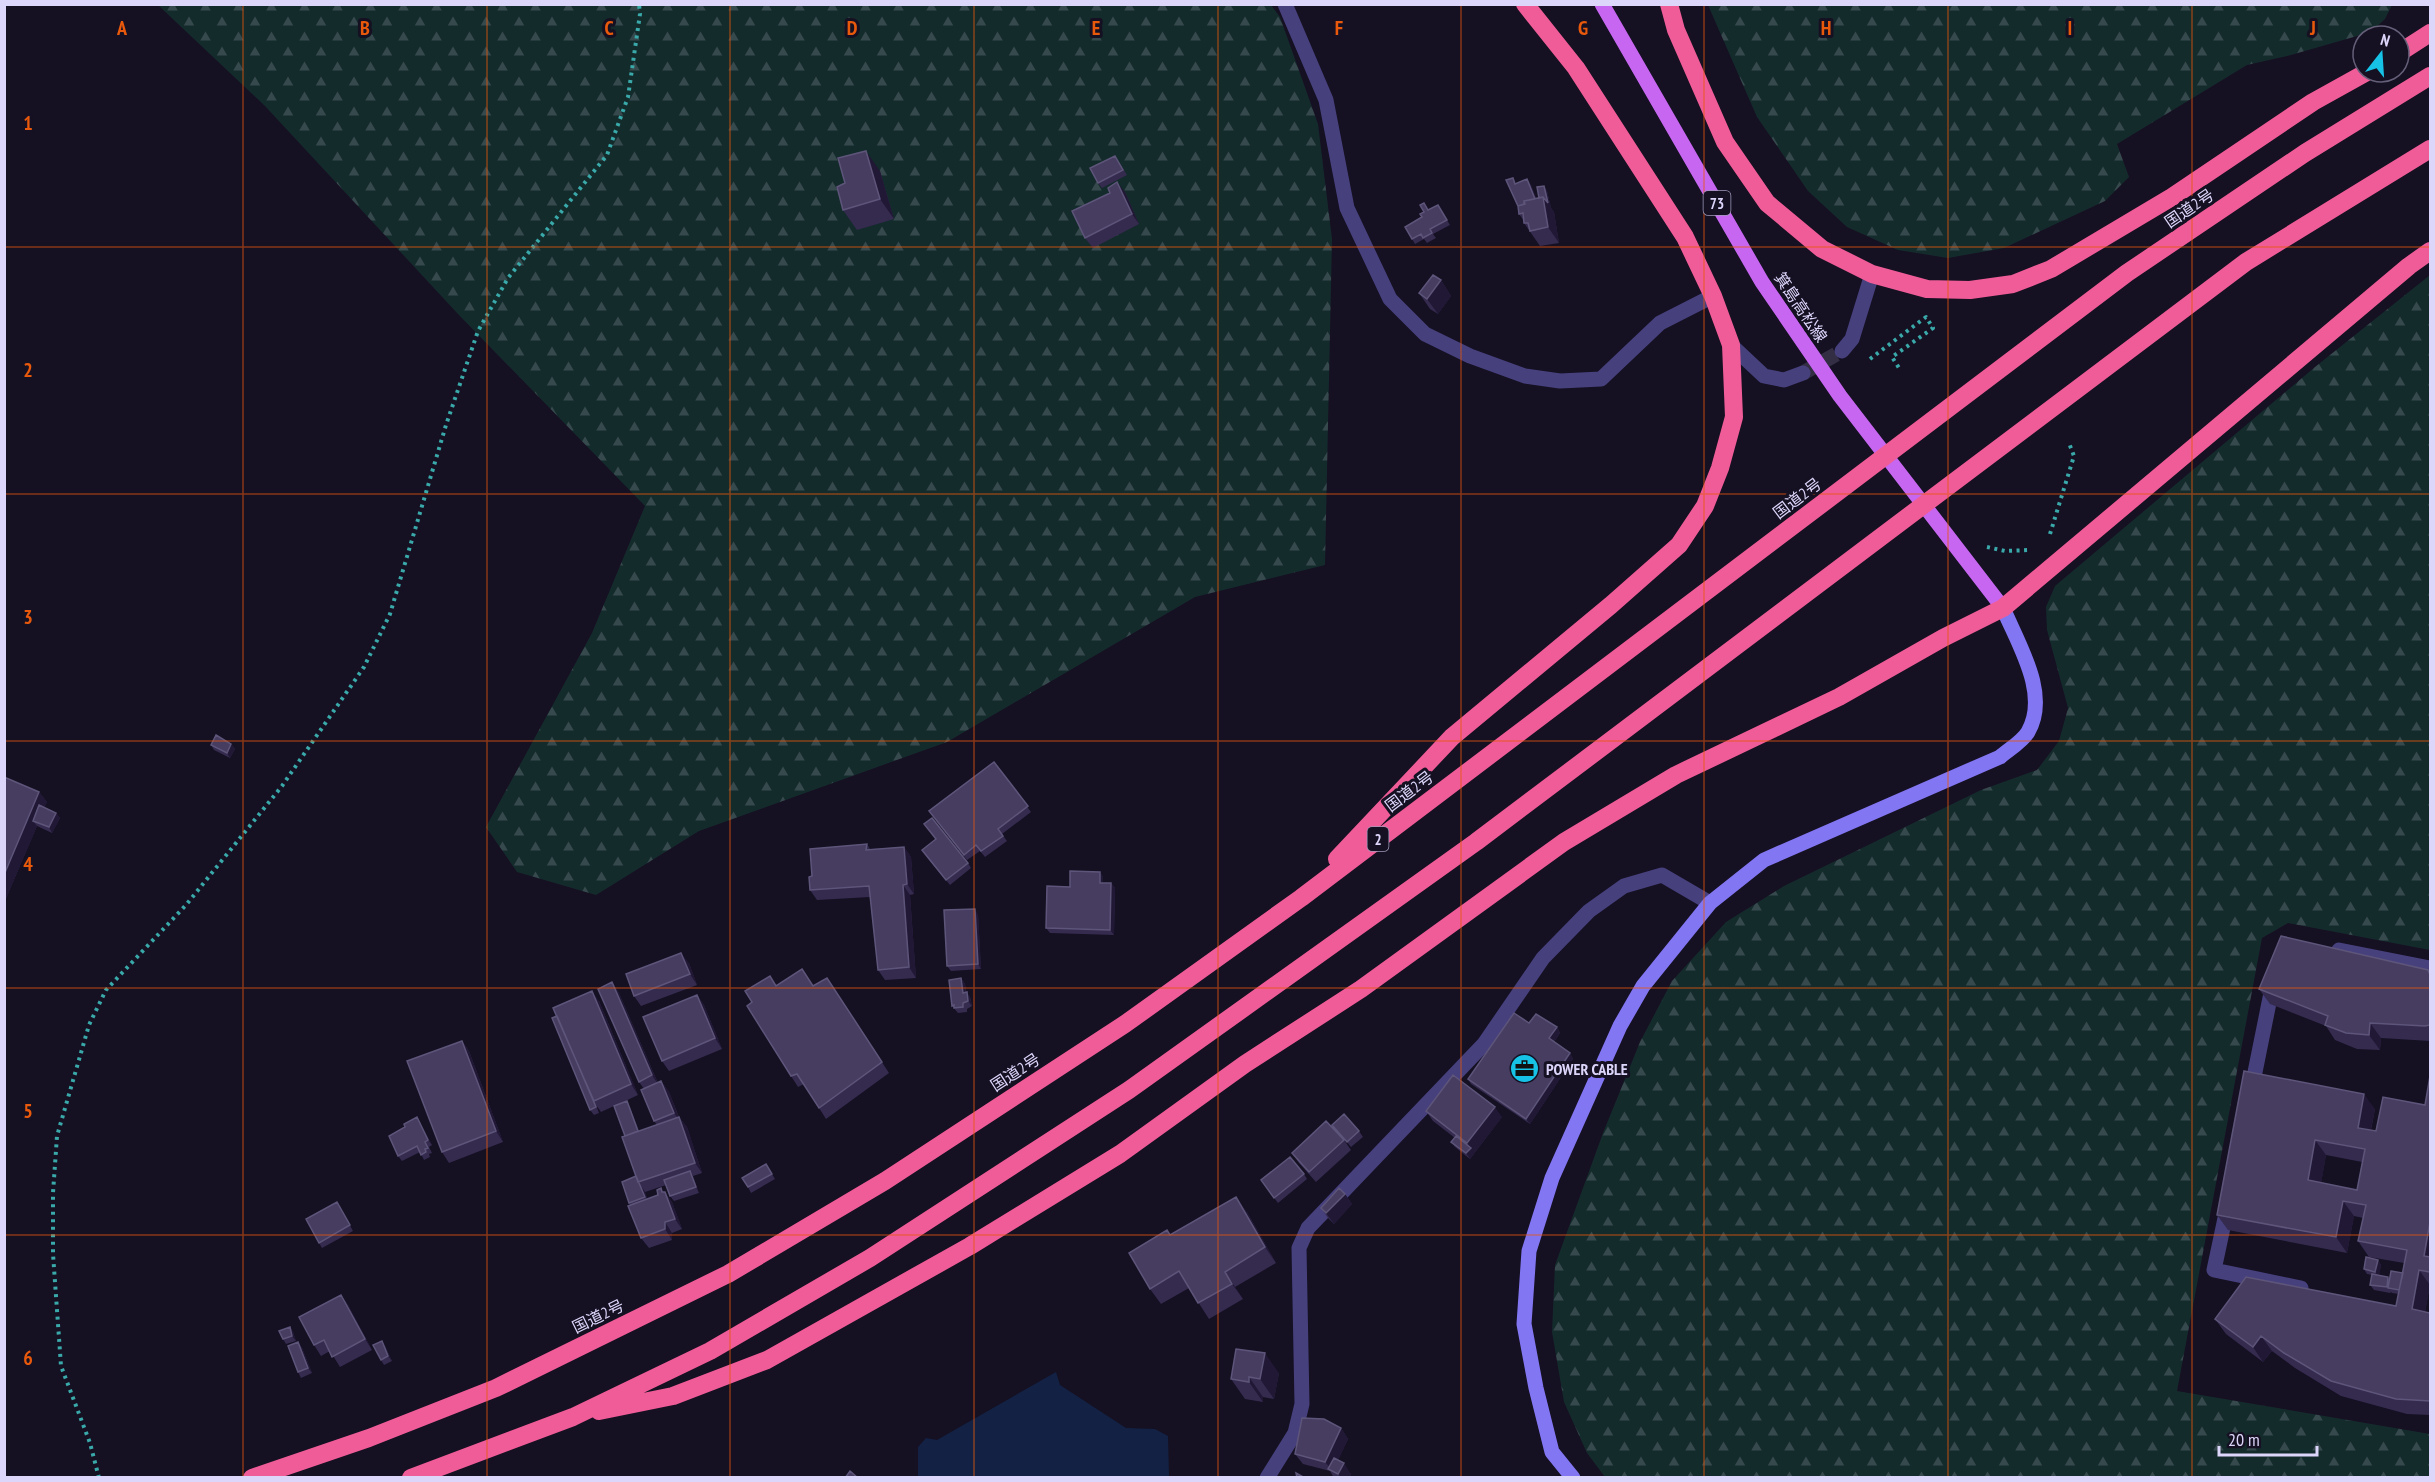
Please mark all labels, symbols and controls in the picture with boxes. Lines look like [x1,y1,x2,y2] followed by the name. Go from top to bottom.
[116,15,128,41] text: A
[360,15,370,41] text: B
[604,15,614,41] text: C
[847,15,858,41] text: D
[1092,15,1100,41] text: E
[1335,15,1343,41] text: F
[1578,15,1588,41] text: G
[1821,15,1831,41] text: H
[2068,15,2072,41] text: I
[2309,15,2316,41] text: J
[2351,24,2411,84] north arrow
[2378,29,2392,50] text: N
[23,110,33,136] text: 1
[2161,184,2217,232] street label: 国道2号
[1704,191,1730,215] road number: 73
[1770,268,1832,346] street label: 箕島高松線
[23,357,33,383] text: 2
[1769,473,1825,523] street label: 国道2号
[23,604,33,630] text: 3
[1381,766,1437,816] street label: 国道2号
[1368,827,1388,851] road number: 2
[23,851,33,877] text: 4
[986,1049,1044,1095] street label: 国道2号
[1509,1053,1541,1085] office icon: POWER CABLE
[1546,1059,1628,1079] place label: POWER CABLE
[23,1098,33,1124] text: 5
[569,1295,627,1337] street label: 国道2号
[23,1345,33,1371] text: 6
[2219,1419,2316,1457] scale bar
[2228,1428,2260,1451] text: 20 m

